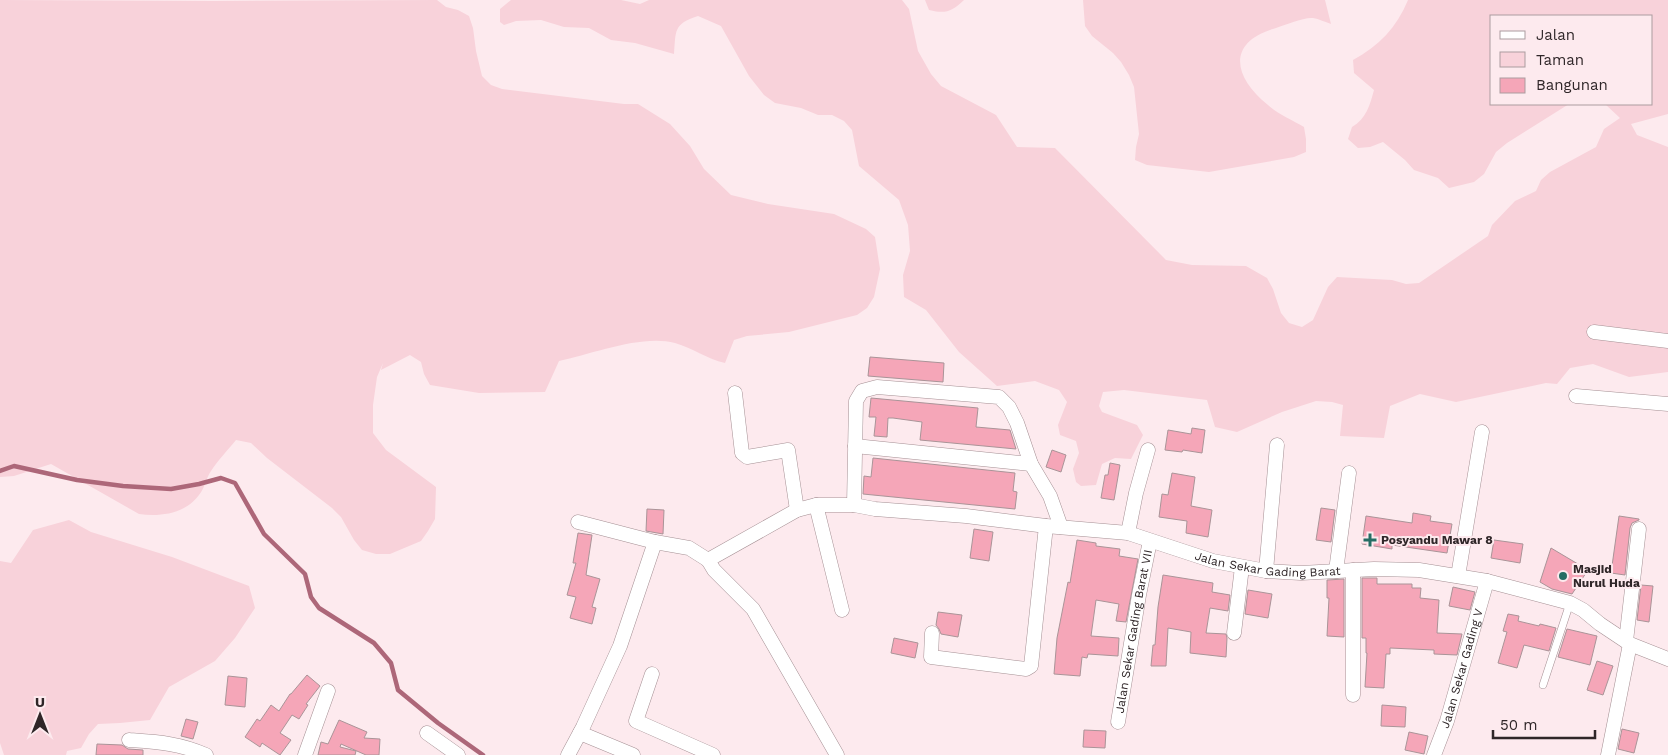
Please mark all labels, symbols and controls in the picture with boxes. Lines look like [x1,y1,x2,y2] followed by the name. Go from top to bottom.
[1490,15,1653,105] legend
[1536,26,1575,44] text: Jalan
[1536,51,1584,69] text: Taman
[1536,76,1608,94] text: Bangunan
[1363,533,1377,547] marker: Posyandu Mawar 8
[1381,533,1493,547] place label: Posyandu Mawar 8
[1113,548,1155,714] street label: Jalan Sekar Gading Barat VII
[1193,548,1341,580] street label: Jalan Sekar Gading Barat
[1573,562,1640,590] place label: Masjid Nurul Huda
[1557,570,1569,582] marker: Masjid Nurul Huda
[1438,607,1486,730] street label: Jalan Sekar Gading V
[15,690,65,740] north arrow
[35,694,45,710] text: U
[1493,708,1596,740] scale bar
[1500,716,1537,734] text: 50 m

